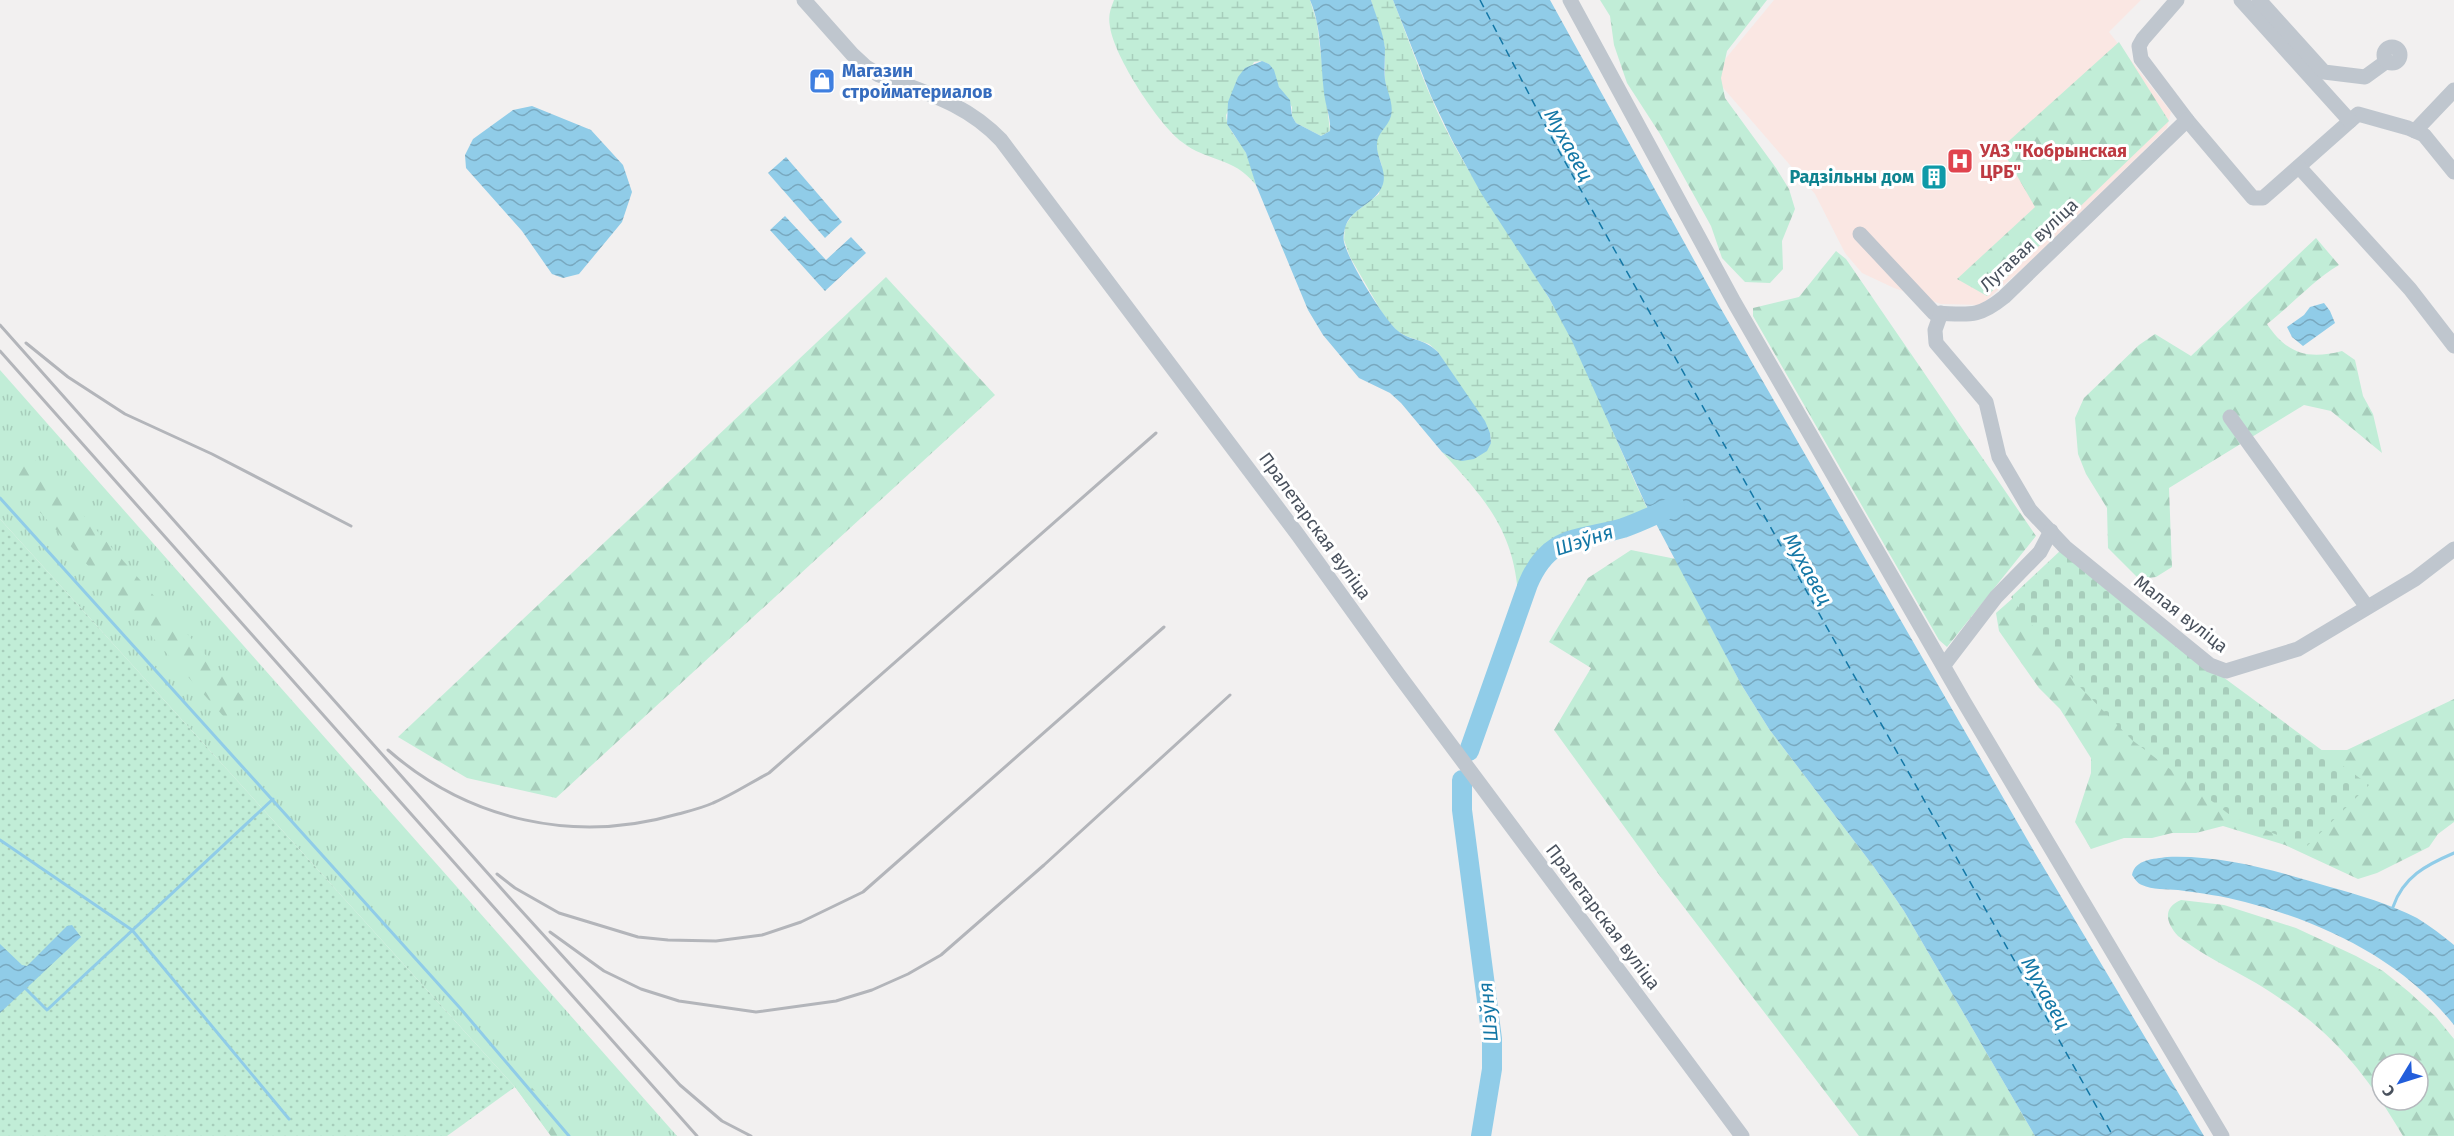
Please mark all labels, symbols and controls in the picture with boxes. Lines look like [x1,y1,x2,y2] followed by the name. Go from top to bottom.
[842,60,993,103] place label: Магазин стройматериалов
[807,66,837,96] shop icon: Магазин стройматериалов
[1539,105,1599,185] water label: Мухавец
[1979,140,2127,183] place label: УАЗ "Кобрынская ЦРБ"
[1945,146,1975,176] hospital icon: УАЗ "Кобрынская ЦРБ"
[1919,162,1949,192] building icon: Радзільны дом
[1790,166,1914,188] place label: Радзільны дом
[1975,194,2083,296] street label: Лугавая вуліца
[1254,448,1376,604] street label: Пралетарская вуліца
[1552,519,1616,561] water label: Шэўня
[1778,529,1838,609] water label: Мухавец
[2130,571,2232,657] street label: Малая вуліца
[1541,840,1665,994] street label: Пралетарская вуліца
[2016,953,2076,1033] water label: Мухавец
[1473,981,1503,1043] water label: Шэўня
[2370,1052,2430,1112] north arrow
[2378,1081,2399,1100] text: С

